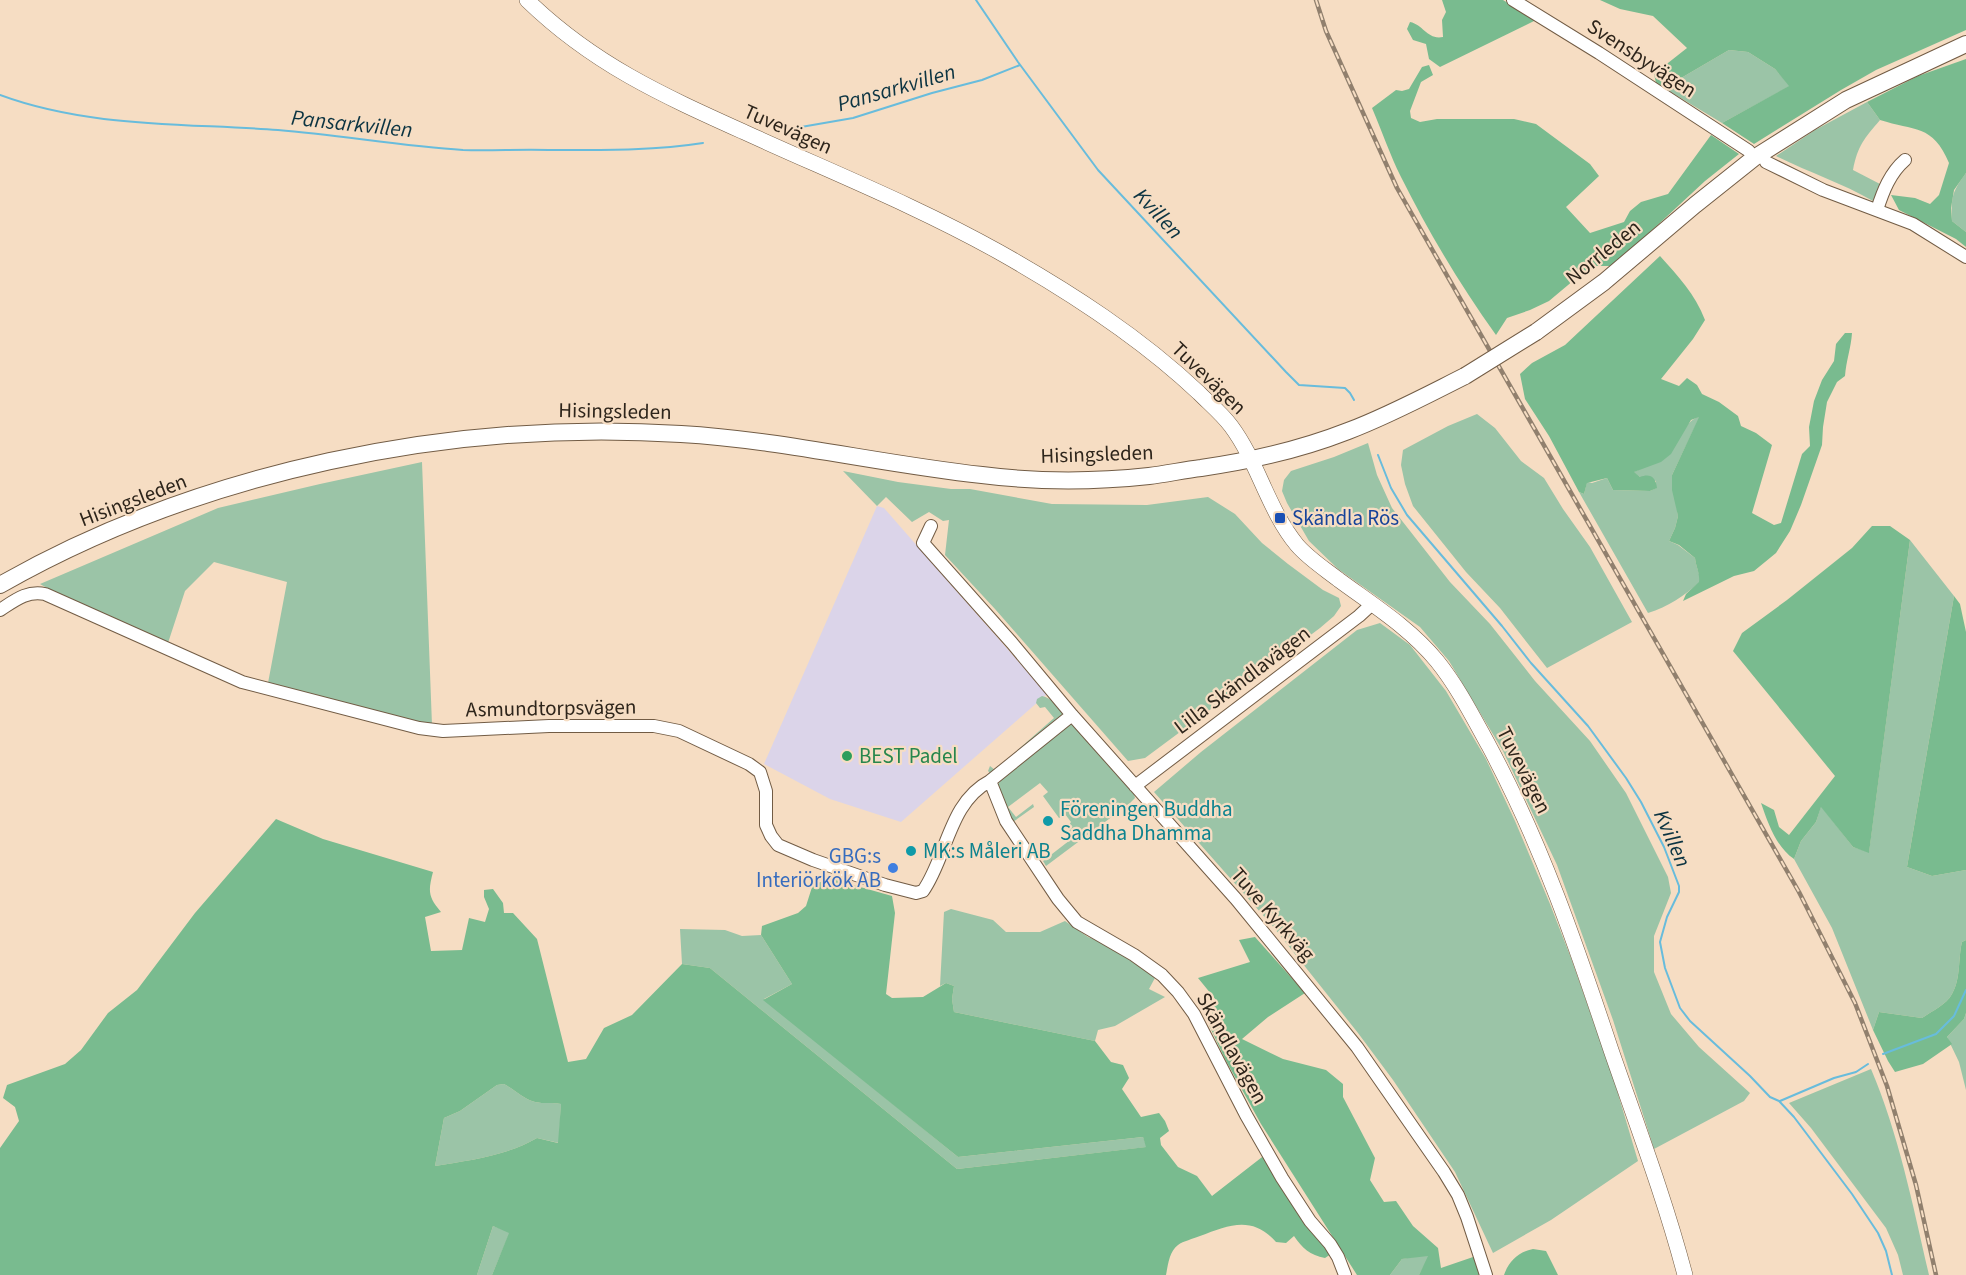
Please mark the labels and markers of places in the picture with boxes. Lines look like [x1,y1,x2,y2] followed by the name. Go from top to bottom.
[1292,503,1399,533] place label: Skändla Rös
[1273,511,1287,525] marker: Skändla Rös
[859,741,958,771] place label: BEST Padel
[840,749,854,763] marker: BEST Padel
[1060,794,1233,848] place label: Föreningen Buddha Saddha Dhamma
[1041,814,1055,828] marker: Föreningen Buddha Saddha Dhamma
[923,836,1051,866] place label: MK:s Måleri AB
[756,841,881,895] place label: GBG:s Interiörkök AB
[904,844,918,858] marker: MK:s Måleri AB
[886,861,900,875] marker: GBG:s Interiörkök AB

